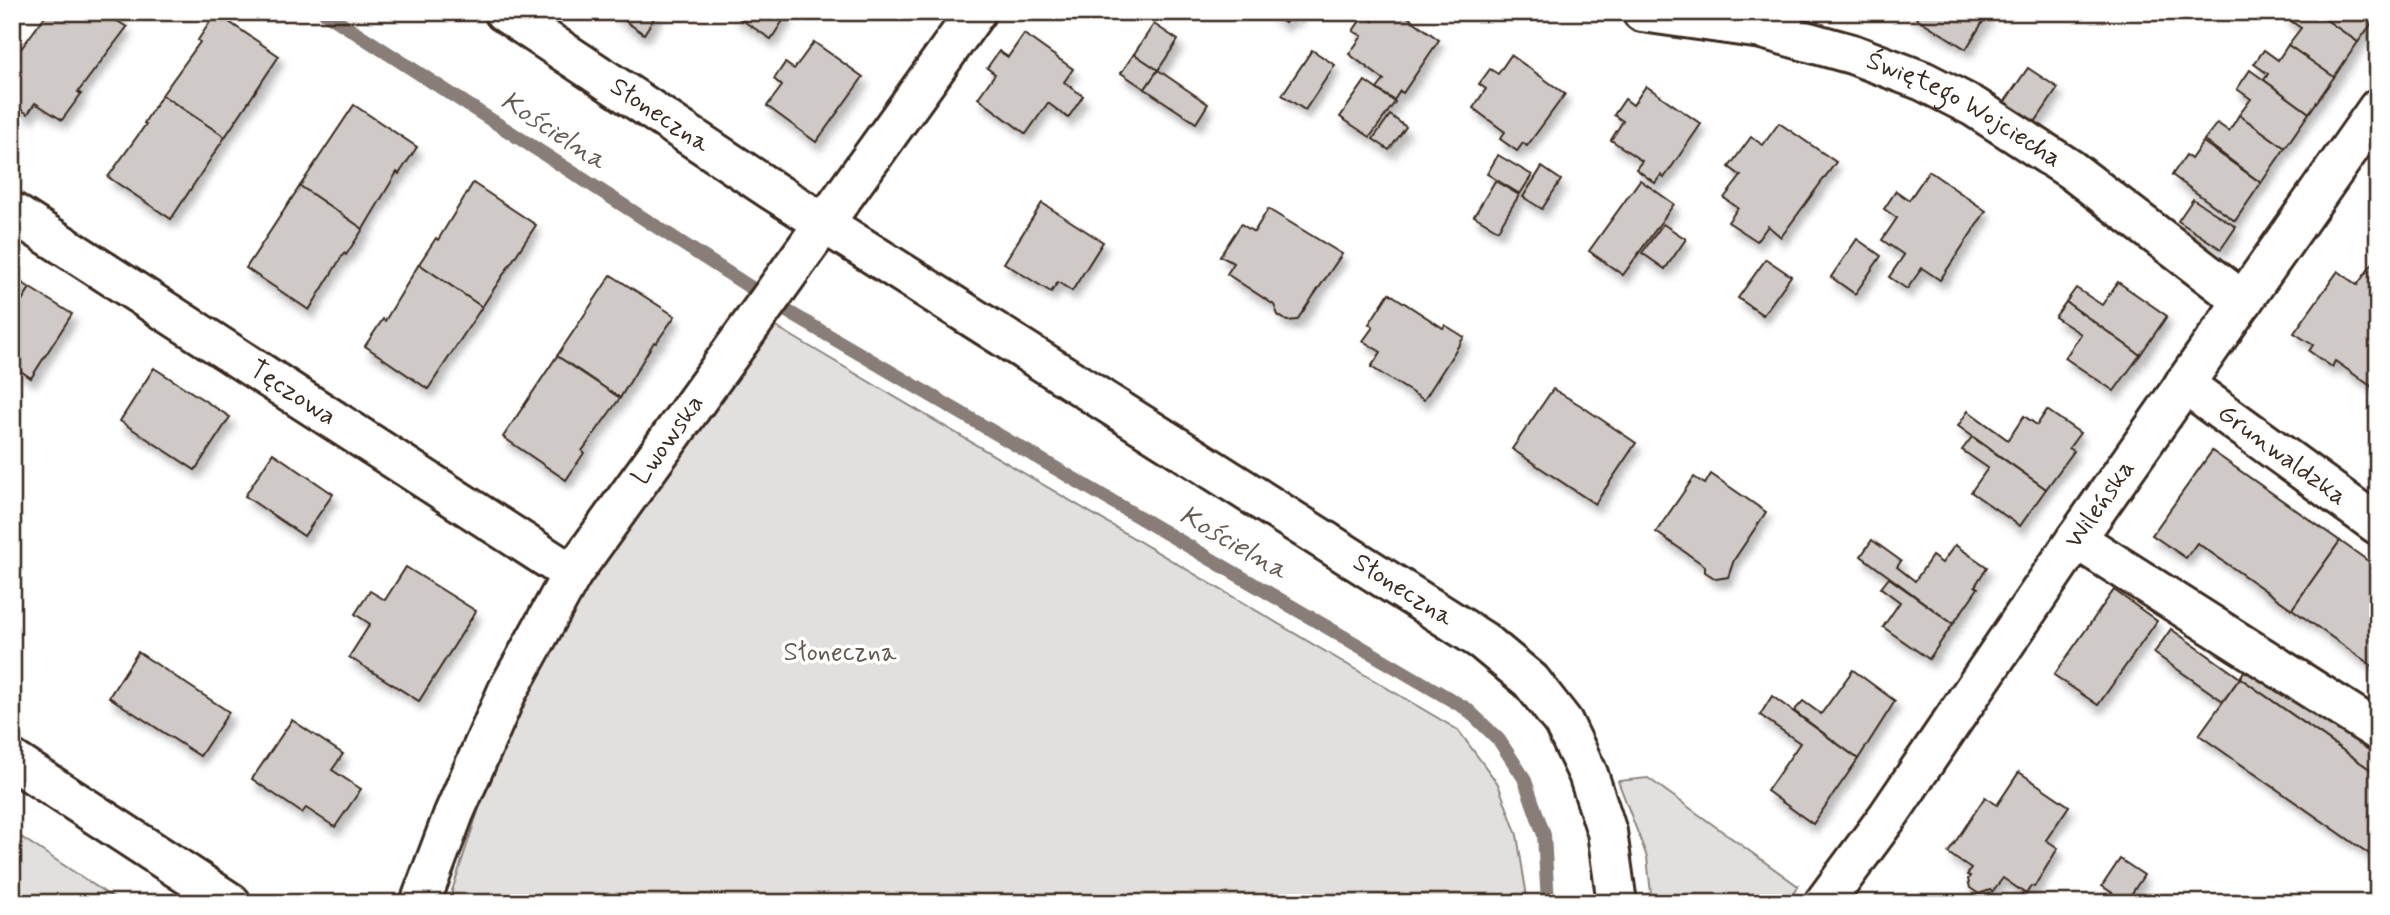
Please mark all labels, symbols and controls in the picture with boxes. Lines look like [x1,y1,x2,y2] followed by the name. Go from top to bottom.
[1862,43,2068,176] street label: Świętego Wojciecha
[603,70,717,161] street label: Słoneczna
[493,83,614,180] water label: Kościelna
[242,353,343,434] street label: Tęczowa
[624,388,712,492] street label: Lwowska
[2210,397,2353,514] street label: Grunwaldzka
[2057,453,2143,556] street label: Wileńska
[1172,497,1295,589] water label: Kościelna
[1346,546,1460,635] street label: Słoneczna
[783,636,897,670] park label: Słoneczna

